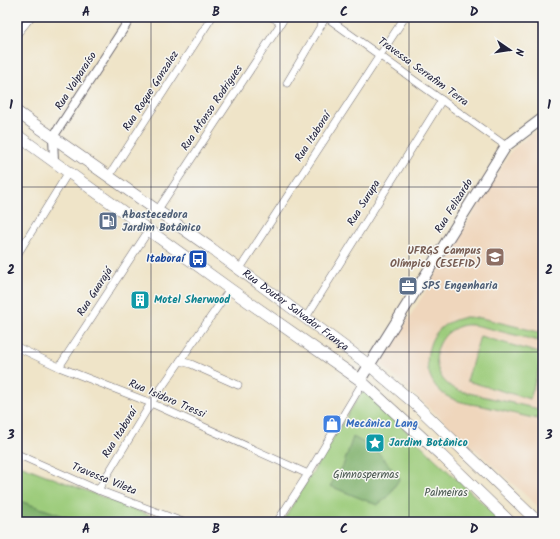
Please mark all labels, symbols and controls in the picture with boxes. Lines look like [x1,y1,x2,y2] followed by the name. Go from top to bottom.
[82,2,90,23] text: A
[212,2,220,23] text: B
[340,2,348,23] text: C
[470,2,479,23] text: D
[490,30,530,70] north arrow
[374,33,472,111] street label: Travessa Serrafim Terra
[118,47,184,135] street label: Rua Roque Gonzalez
[509,47,528,57] text: N
[50,48,102,114] street label: Rua Valparaíso
[176,61,248,155] street label: Rua Afonso Rodrigues
[9,95,13,116] text: 1
[547,95,551,116] text: 1
[290,107,337,166] street label: Rua Itaboraí
[430,175,478,237] street label: Rua Felizardo
[343,176,385,230] street label: Rua Surupa
[122,206,201,237] place label: Abastecedora Jardim Botânico
[97,210,119,232] fuel station icon: Abastecedora Jardim Botânico
[390,242,482,273] place label: UFRGS Campus Olímpico (ESEFID)
[484,246,506,268] school or university icon: UFRGS Campus Olímpico (ESEFID)
[187,248,209,270] bus stop icon: Itaboraí
[146,250,186,268] place label: Itaboraí
[7,260,15,281] text: 2
[545,260,553,281] text: 2
[72,262,119,320] street label: Rua Guarajá
[238,265,353,356] street label: Rua Doutor Salvador França
[397,275,419,297] office icon: SPS Engenharia
[422,277,498,295] place label: SPS Engenharia
[129,289,151,311] building icon: Motel Sherwood
[154,291,231,309] place label: Motel Sherwood
[126,375,209,423] street label: Rua Isidoro Tressi
[97,402,144,462] street label: Rua Itaboraí
[321,413,343,435] shop icon: Mecânica Lang
[346,415,418,433] place label: Mecânica Lang
[6,425,15,446] text: 3
[544,425,553,446] text: 3
[364,432,386,454] place icon: Jardim Botânico
[389,434,468,452] place label: Jardim Botânico
[69,458,139,500] street label: Travessa Vileta
[333,466,399,484] park label: Gimnospermas
[424,484,468,502] park label: Palmeiras
[82,519,90,539] text: A
[212,519,220,539] text: B
[340,519,348,539] text: C
[470,519,479,539] text: D

